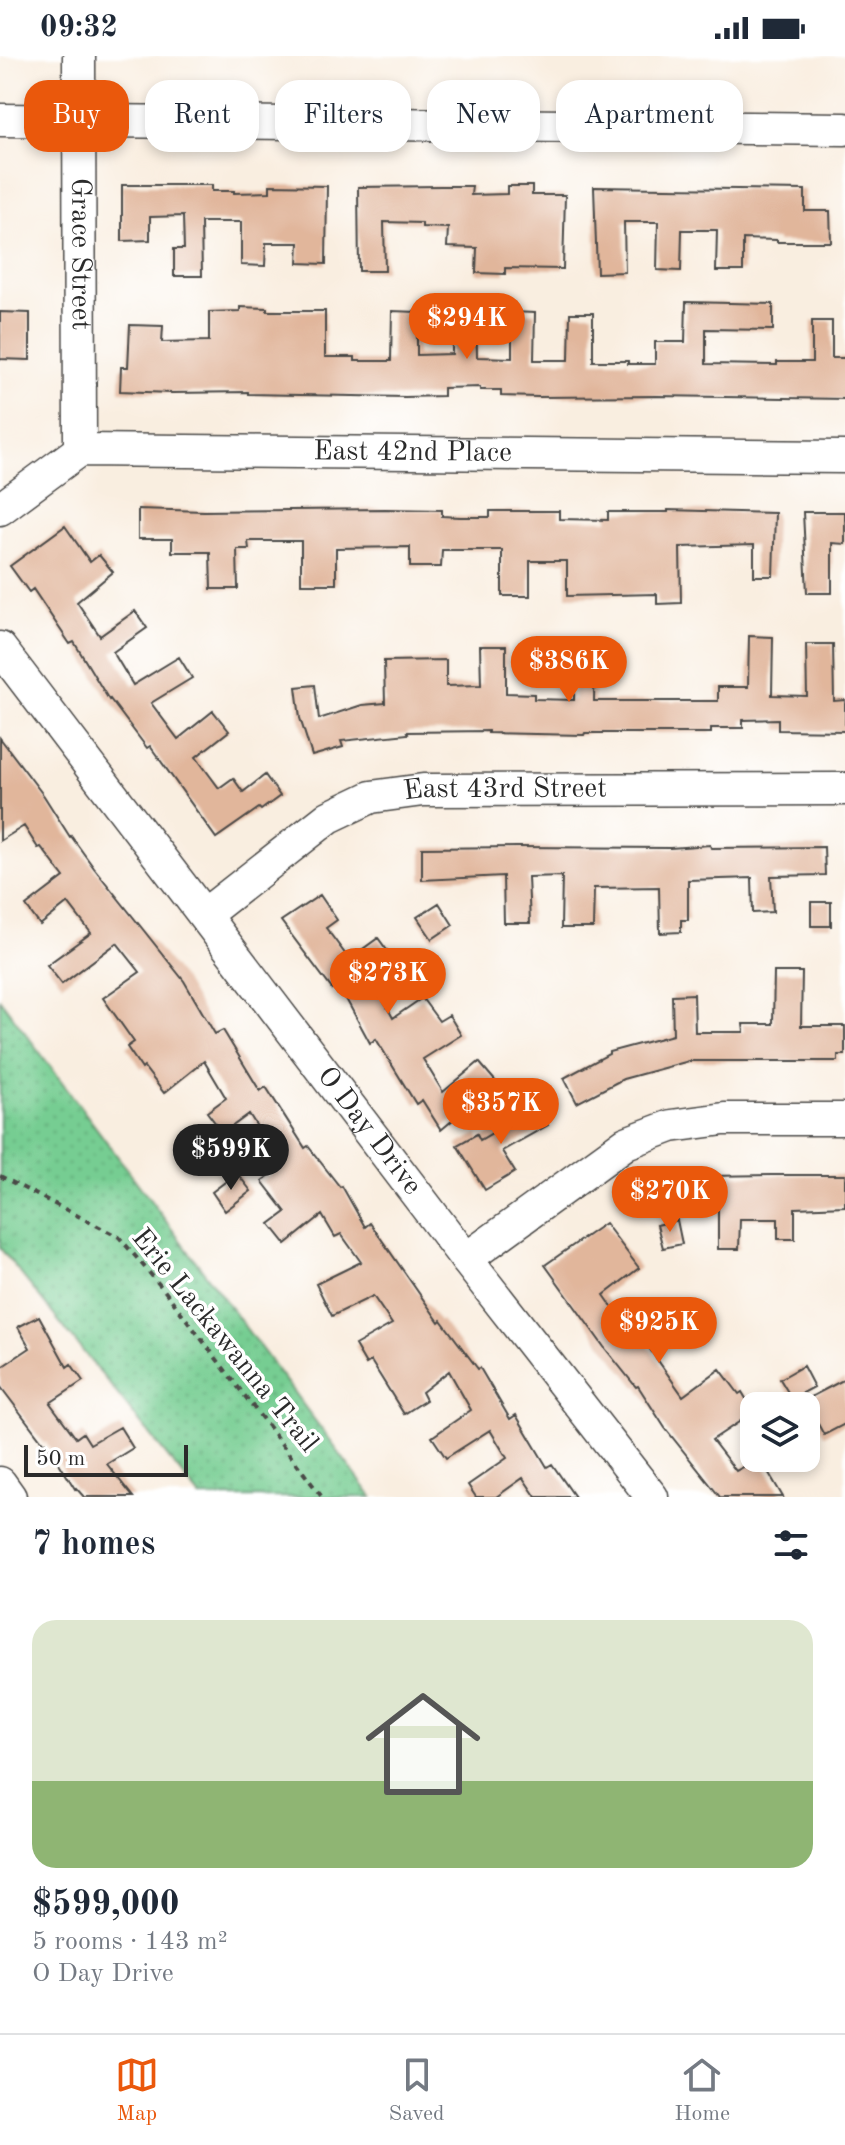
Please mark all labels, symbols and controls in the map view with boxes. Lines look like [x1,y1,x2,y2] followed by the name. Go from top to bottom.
[40,13,118,43] text: 09:32
[24,80,129,152] chip: Buy
[145,80,259,152] chip: Rent
[275,80,411,152] chip: Filters
[427,80,540,152] chip: New
[556,80,743,152] chip: Apartment
[65,178,94,330] street label: Grace Street
[411,293,523,361] pin: $294K
[427,306,507,332] text: $294K
[313,438,512,468] street label: East 42nd Place
[513,636,625,704] pin: $386K
[529,649,609,675] text: $386K
[402,776,607,806] street label: East 43rd Street
[332,948,444,1016] pin: $273K
[348,961,428,987] text: $273K
[311,1062,426,1201] street label: O Day Drive
[445,1078,557,1146] pin: $357K
[461,1091,541,1117] text: $357K
[175,1124,287,1192] pin: $599K
[191,1137,271,1163] text: $599K
[614,1166,726,1234] pin: $270K
[630,1179,710,1205] text: $270K
[125,1224,323,1458] street label: Erie Lackawanna Trail
[603,1297,715,1365] pin: $925K
[619,1310,699,1336] text: $925K
[740,1392,820,1472] map controls
[740,1392,820,1472] button: layers
[24,1441,188,1477] scale bar
[36,1448,85,1470] text: 50 m
[769,1523,813,1567] icon: filters
[32,1528,155,1562] text: 7 homes
[351,1672,495,1816] icon: home
[32,1888,180,1922] text: $599,000
[32,1929,228,1955] text: 5 rooms · 143 m²
[32,1961,174,1987] text: O Day Drive
[115,2053,159,2128] tab: Map
[389,2053,445,2128] tab: Saved
[674,2053,730,2128] tab: Home

